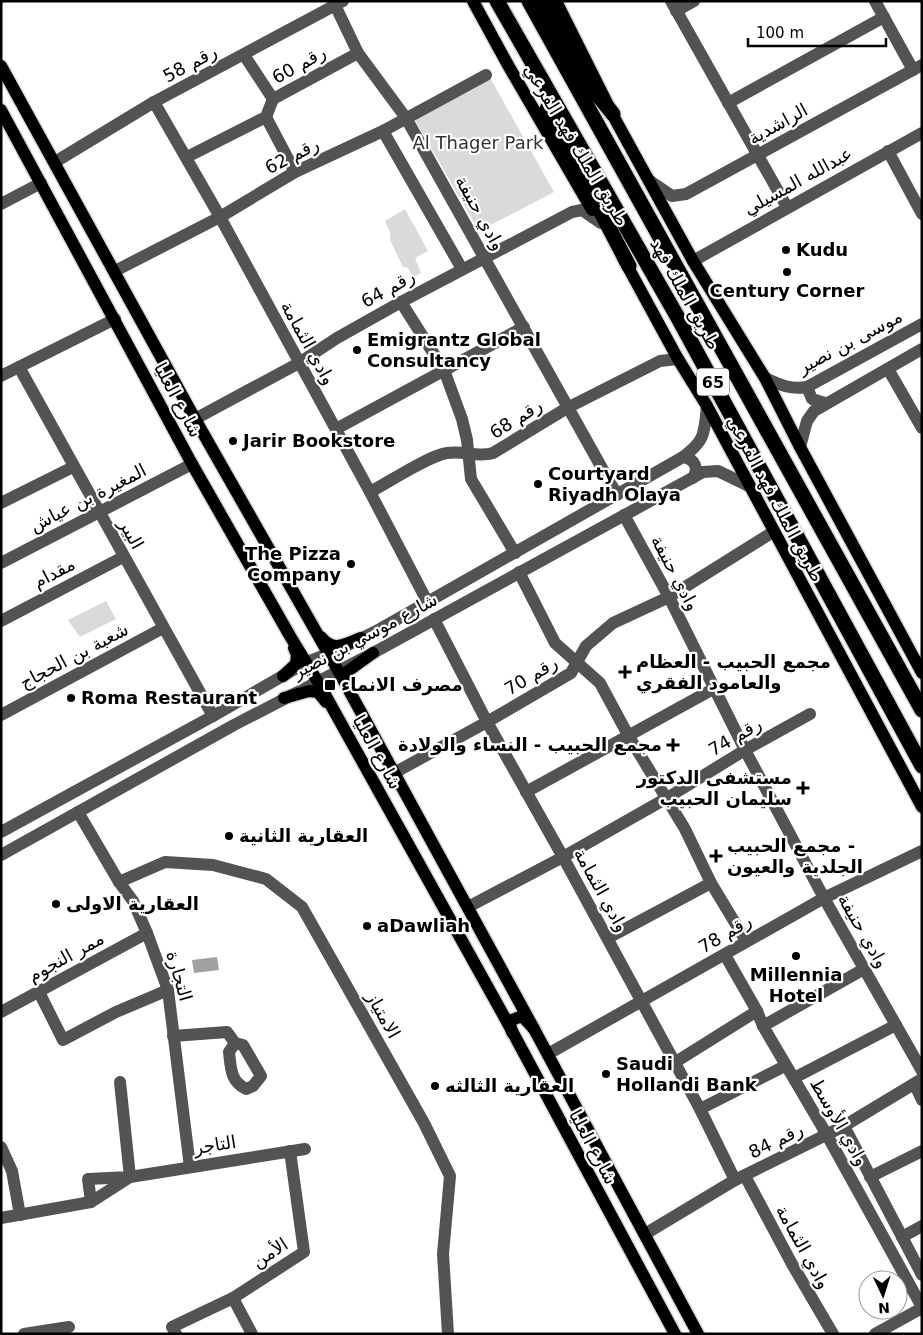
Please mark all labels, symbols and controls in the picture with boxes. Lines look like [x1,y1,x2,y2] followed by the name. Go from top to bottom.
[748,15,886,47] scale bar
[756,24,804,42] text: 100 m
[159,41,221,87] street label: رقم 58
[268,41,330,89] street label: رقم 60
[519,60,633,230] street label: طريق الملك فهد الفرعي
[744,99,812,149] street label: الراشدية
[413,132,544,153] park label: Al Thager Park
[261,133,323,179] street label: رقم 62
[740,142,856,220] street label: عبدالله المسيلي
[450,172,510,254] street label: وادي حنيفة
[645,234,725,354] street label: طريق الملك فهد
[796,239,848,260] place label: Kudu
[780,244,792,256] marker: Kudu
[357,265,419,313] street label: رقم 64
[781,266,793,278] marker: Century Corner
[710,280,865,301] place label: Century Corner
[276,297,340,389] street label: وادي الثمامة
[793,305,906,379] street label: موسى بن نصير
[367,329,541,371] place label: Emigrantz Global Consultancy
[351,344,363,356] marker: Emigrantz Global Consultancy
[149,359,207,441] street label: شارع العليا
[697,368,729,396] road number: 65
[486,394,546,444] street label: رقم 68
[722,412,828,586] street label: طريق الملك فهد الفرعي
[241,430,395,451] place label: Jarir Bookstore
[227,435,239,447] marker: Jarir Bookstore
[26,459,150,537] street label: المغيرة بن عياش
[548,463,681,505] place label: Courtyard Riyadh Olaya
[532,478,544,490] marker: Courtyard Riyadh Olaya
[113,514,148,553] street label: البير
[646,532,704,614] street label: وادي حنيفة
[245,543,341,585] place label: The Pizza Company
[29,553,78,592] street label: مقدام
[345,558,357,570] marker: The Pizza Company
[288,589,441,684] street label: شارع موسي بن نصير
[16,618,132,694] street label: شعبة بن الحجاج
[636,651,831,694] place label: مجمع الحبيب - العظام والعامود الفقري
[501,652,561,700] street label: رقم 70
[618,665,632,679] marker: مجمع الحبيب - العظام والعامود الفقري
[341,674,463,696] place label: مصرف الانماء
[323,678,337,692] marker: مصرف الانماء
[81,687,258,708] place label: Roma Restaurant
[65,692,77,704] marker: Roma Restaurant
[348,711,406,793] street label: شارع العليا
[704,713,766,761] street label: رقم 74
[398,734,662,756] place label: مجمع الحبيب - النساء والولادة
[666,738,680,752] marker: مجمع الحبيب - النساء والولادة
[636,767,792,809] place label: مستشفى الدكتور سليمان الحبيب
[796,781,810,795] marker: مستشفى الدكتور سليمان الحبيب
[239,825,368,846] place label: العقارية الثانية
[223,830,235,842] marker: العقارية الثانية
[727,835,863,878] place label: مجمع الحبيب - الجلدية والعيون
[569,844,633,936] street label: وادي الثمامة
[709,849,723,863] marker: مجمع الحبيب - الجلدية والعيون
[833,890,893,972] street label: وادي حنيفة
[66,893,199,915] place label: العقارية الاولى
[50,898,62,910] marker: العقارية الاولى
[695,910,755,958] street label: رقم 78
[377,915,470,936] place label: aDawliah
[361,920,373,932] marker: aDawliah
[24,927,108,987] street label: ممر النجوم
[162,948,197,1003] street label: التجارة
[790,950,802,962] marker: Millennia Hotel
[750,964,842,1006] place label: Millennia Hotel
[362,987,405,1042] street label: الامتياز
[616,1053,758,1095] place label: Saudi Hollandi Bank
[600,1068,612,1080] marker: Saudi Hollandi Bank
[805,1074,873,1170] street label: وادي الأوسط
[445,1075,574,1096] place label: العقارية الثالثه
[429,1080,441,1092] marker: العقارية الثالثه
[564,1106,622,1188] street label: شارع العليا
[745,1118,807,1164] street label: رقم 84
[191,1131,238,1159] street label: التاجر
[771,1201,835,1293] street label: وادي الثمامة
[248,1233,292,1273] street label: الأمن
[858,1270,908,1320] north arrow
[878,1300,890,1316] text: N

